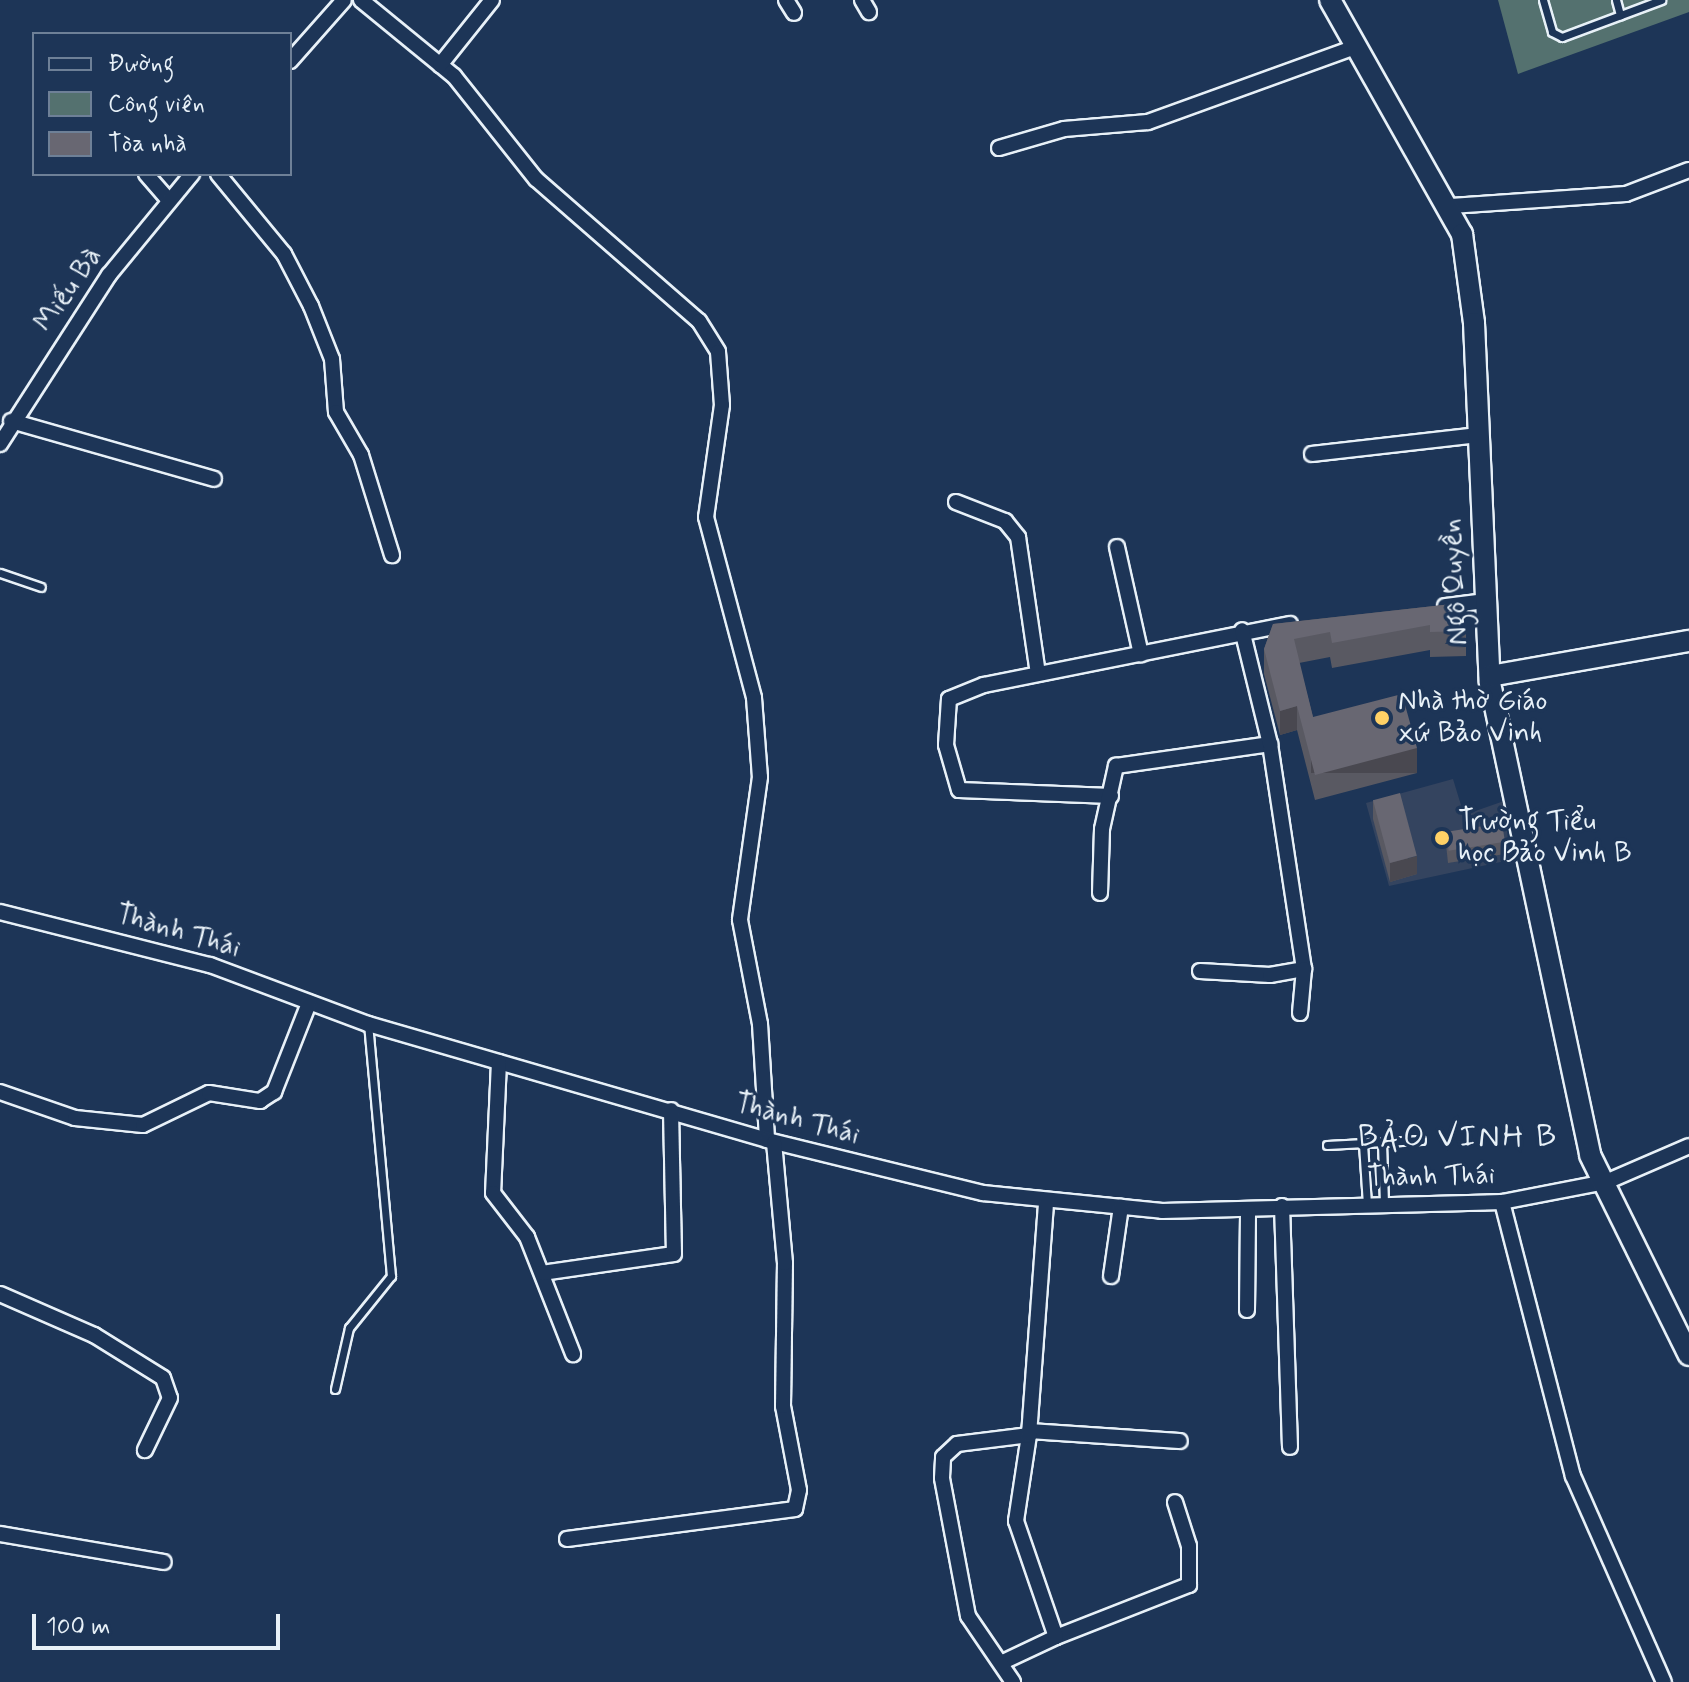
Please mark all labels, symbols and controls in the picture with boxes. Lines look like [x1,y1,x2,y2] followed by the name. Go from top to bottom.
[32,32,292,176] legend
[108,49,174,80] text: Đường
[108,89,205,120] text: Công viên
[108,129,187,160] text: Tòa nhà
[28,241,110,339] street label: Miếu Bà
[1436,518,1476,646] street label: Ngô Quyền
[1398,685,1547,751] place label: Nhà thờ Giáo xứ Bảo Vinh
[1373,709,1391,727] marker: Nhà thờ Giáo xứ Bảo Vinh
[1458,805,1632,871] place label: Trường Tiểu học Bảo Vinh B
[1433,829,1451,847] marker: Trường Tiểu học Bảo Vinh B
[113,898,243,966] street label: Thành Thái
[732,1087,862,1153] street label: Thành Thái
[1357,1118,1559,1156] district label: BẢO VINH B
[1368,1159,1494,1195] street label: Thành Thái
[36,1598,284,1648] scale bar
[46,1612,110,1643] text: 100 m

